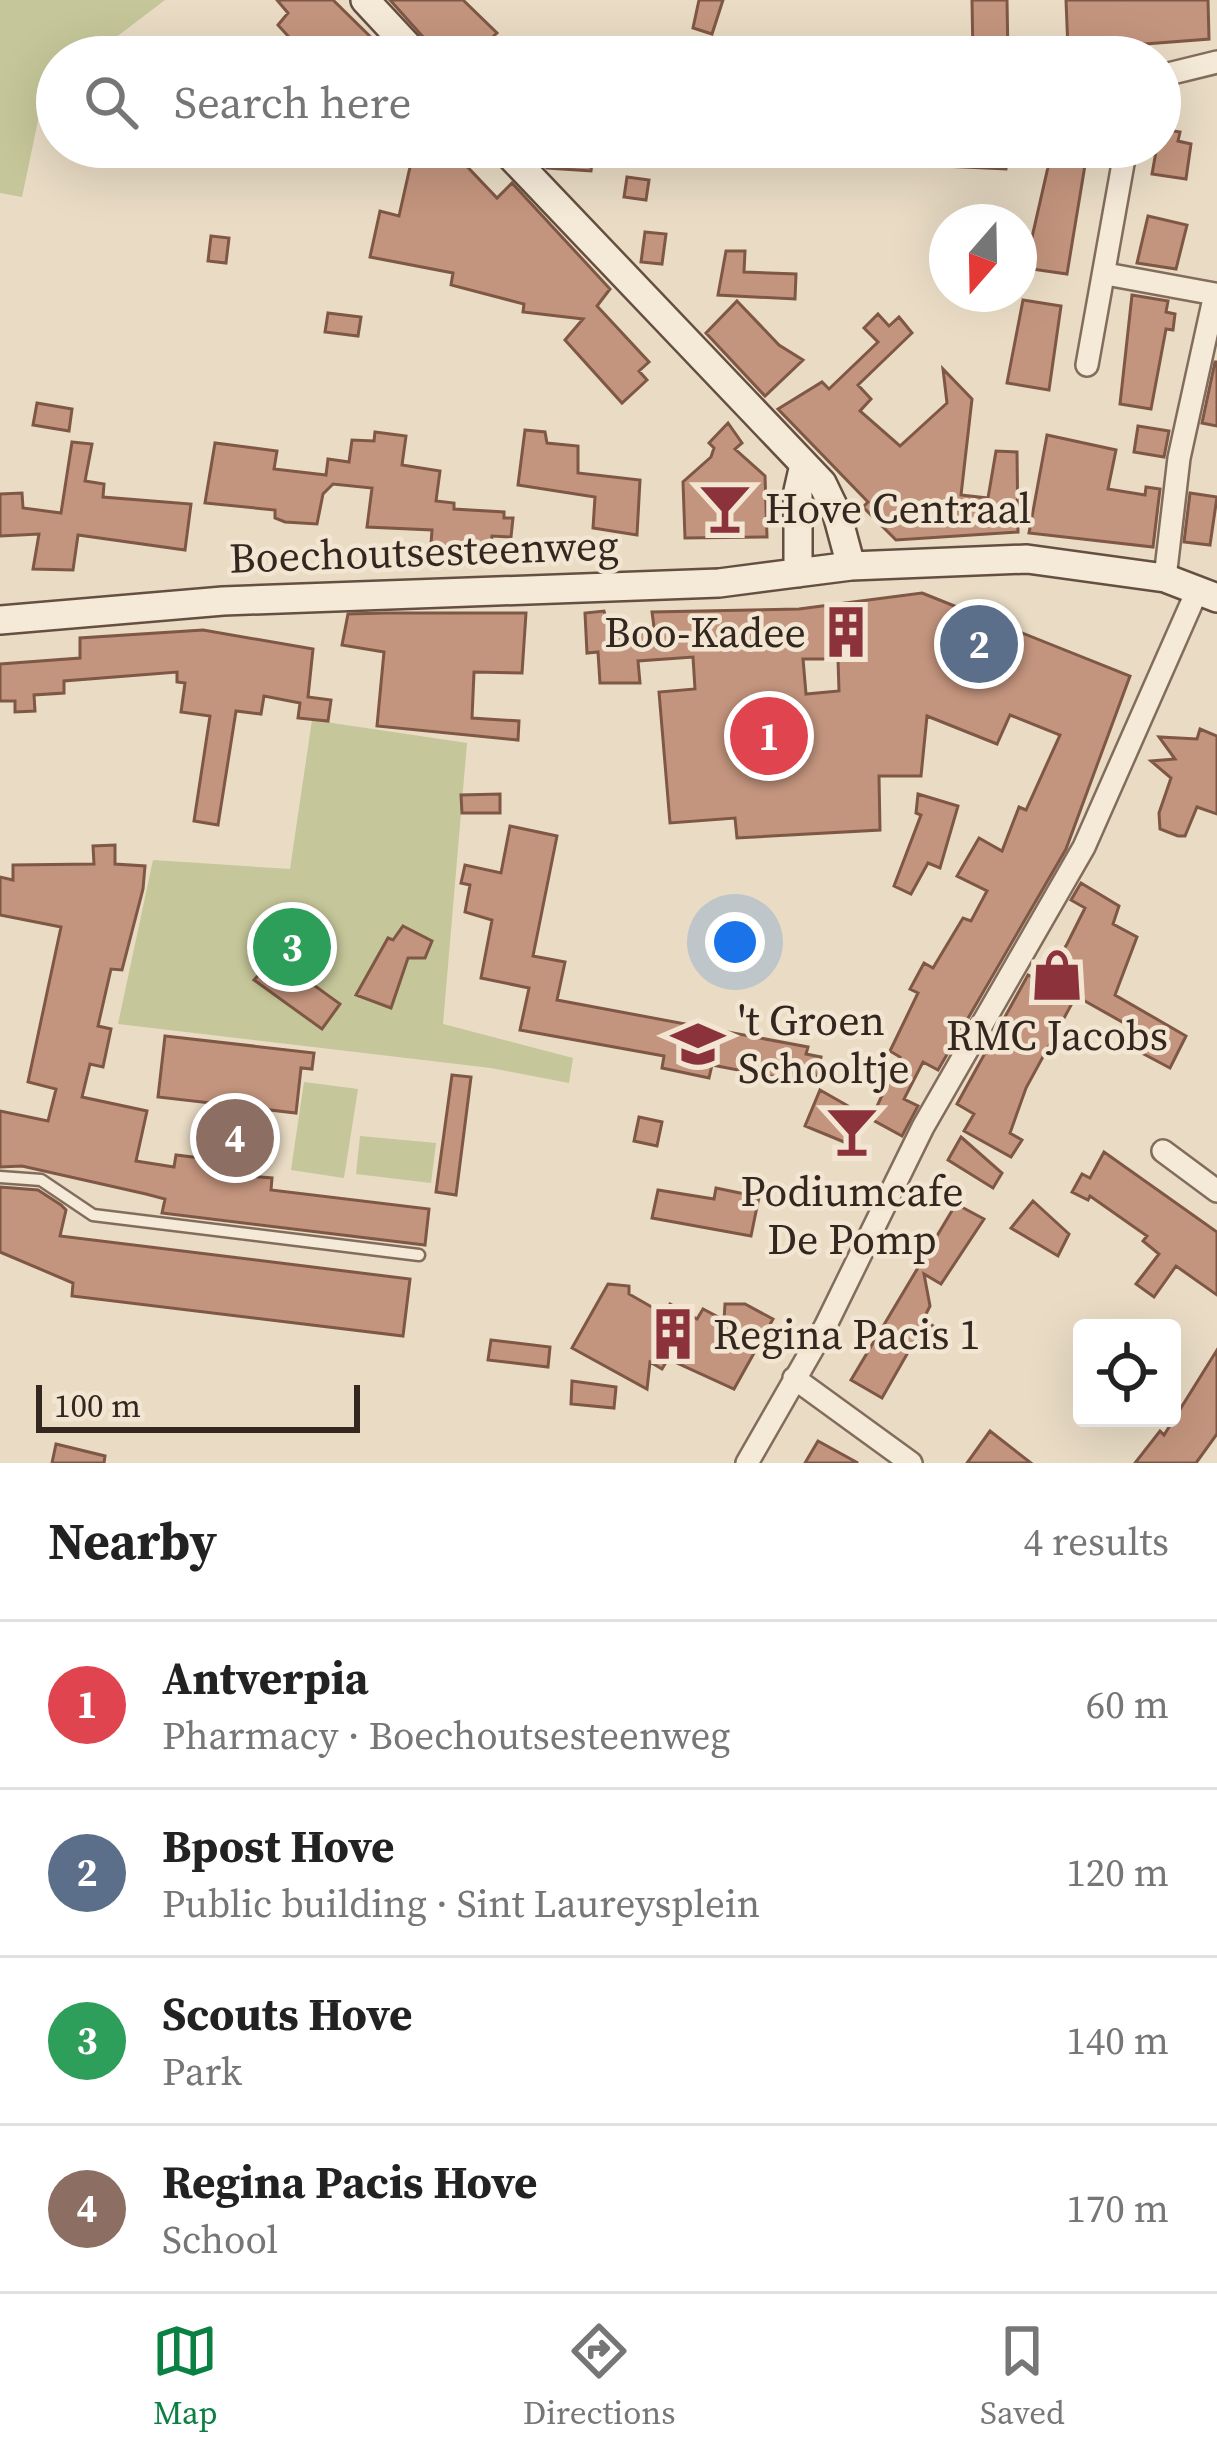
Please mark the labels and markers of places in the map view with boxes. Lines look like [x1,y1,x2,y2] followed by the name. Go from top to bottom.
[696,479,754,537] bar icon: Hove Centraal
[765,479,1031,537] place label: Hove Centraal
[940,599,1018,689] pin: 2
[604,603,806,661] place label: Boo-Kadee
[817,603,875,661] building icon: Boo-Kadee
[730,691,808,781] pin: 1
[253,902,331,992] pin: 3
[1028,946,1086,1004] shop icon: RMC Jacobs
[738,991,910,1097] place label: 't Groen Schooltje
[946,1006,1168,1064] place label: RMC Jacobs
[669,1015,727,1073] school or university icon: 't Groen Schooltje
[196,1093,274,1183] pin: 4
[823,1102,881,1160] bar icon: Podiumcafe De Pomp
[740,1162,964,1268] place label: Podiumcafe De Pomp
[644,1305,702,1363] building icon: Regina Pacis 1
[713,1305,980,1363] place label: Regina Pacis 1

